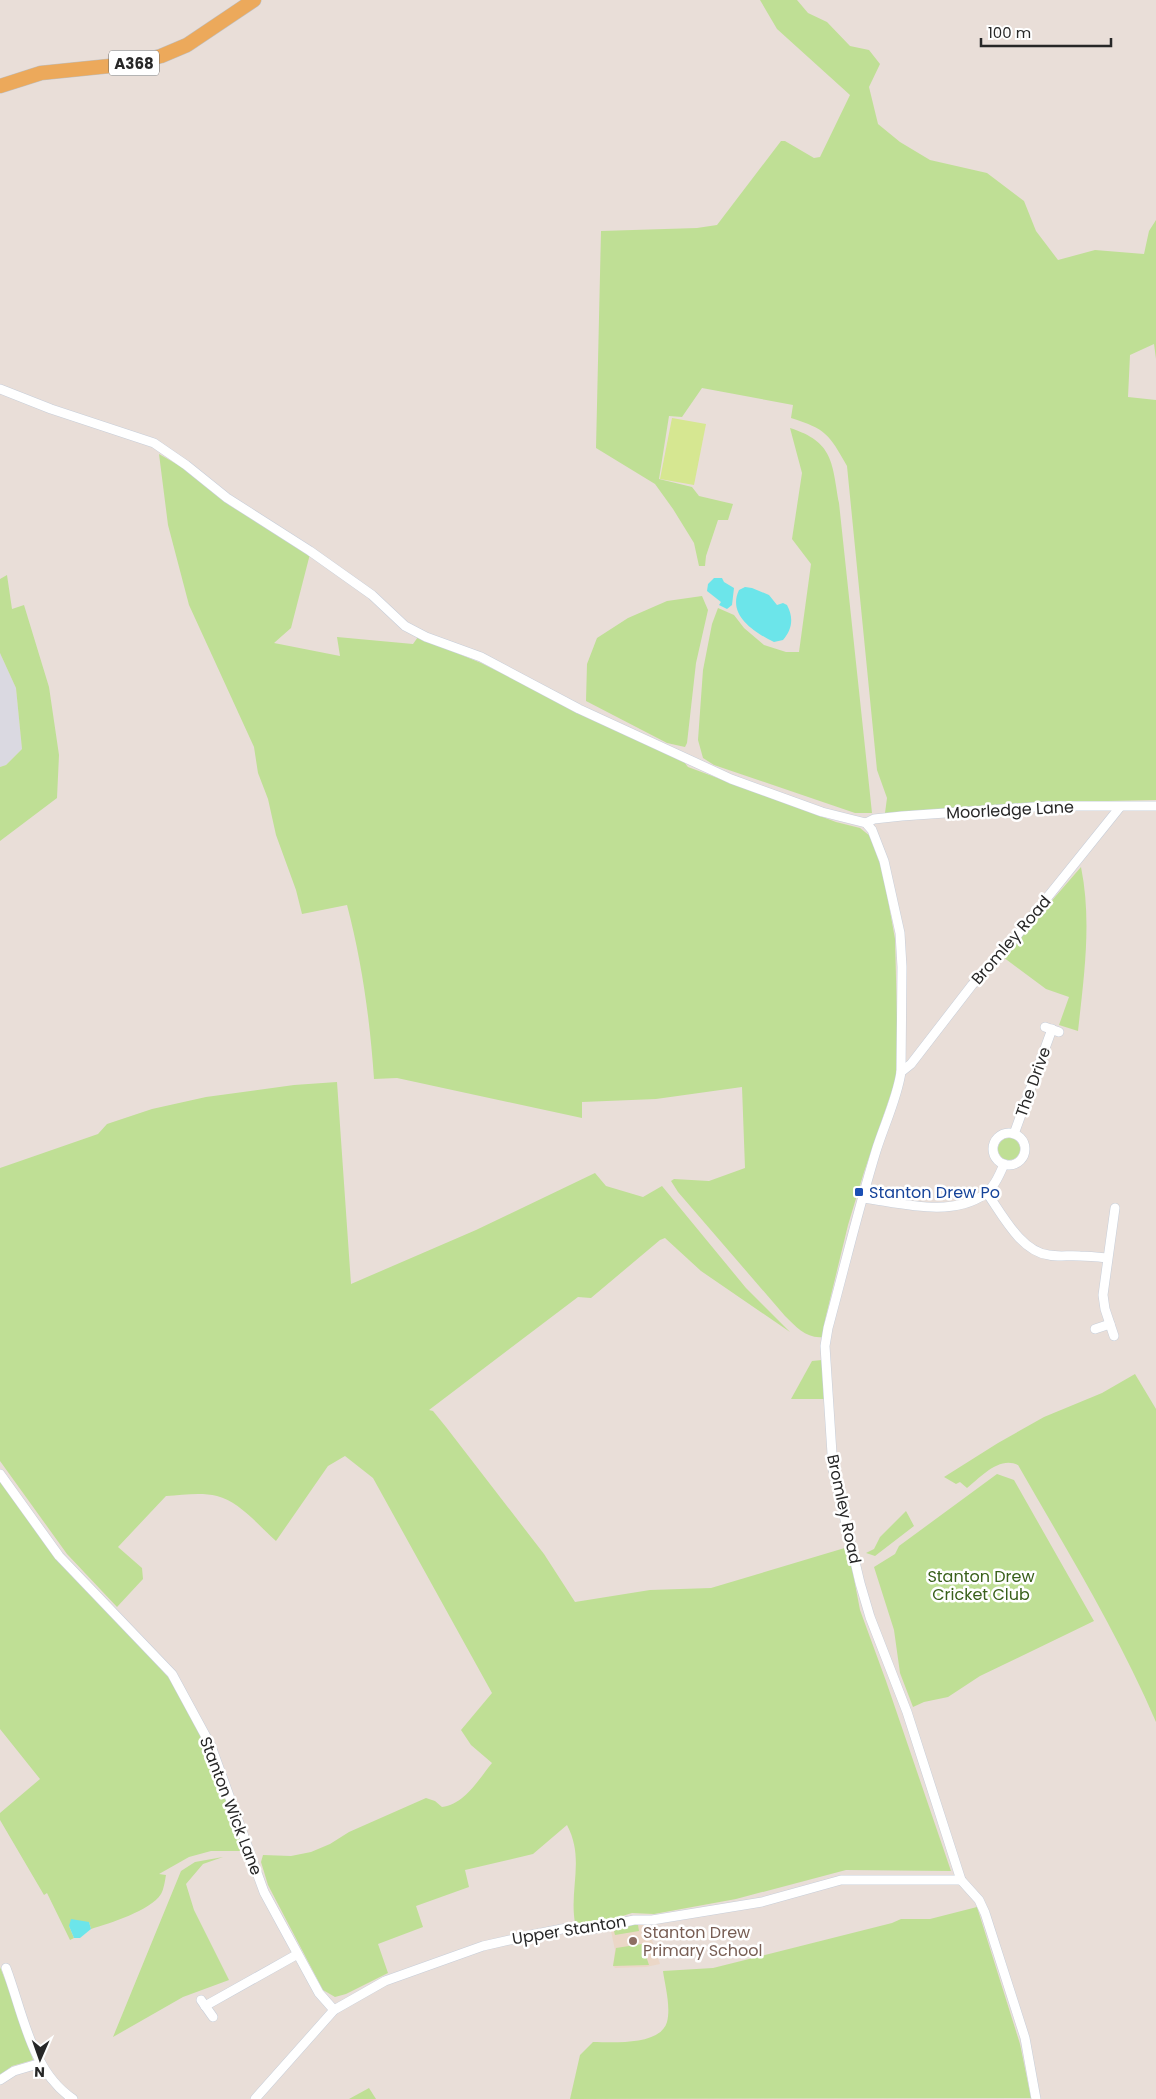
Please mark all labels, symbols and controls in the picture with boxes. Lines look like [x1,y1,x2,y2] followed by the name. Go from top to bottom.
[981,15,1111,47] scale bar
[988,22,1031,43] text: 100 m
[109,50,159,76] road number: A368
[946,795,1074,825] street label: Moorledge Lane
[966,890,1056,990] street label: Bromley Road
[1010,1044,1056,1120] street label: The Drive
[869,1181,1000,1204] place label: Stanton Drew Po
[853,1186,865,1198] marker: Stanton Drew Po
[821,1452,867,1566] street label: Bromley Road
[927,1565,1035,1606] park label: Stanton Drew Cricket Club
[194,1733,268,1879] street label: Stanton Wick Lane
[510,1910,628,1950] street label: Upper Stanton
[643,1921,762,1962] place label: Stanton Drew Primary School
[627,1935,639,1947] marker: Stanton Drew Primary School
[15,2034,65,2084] north arrow
[34,2062,45,2082] text: N

